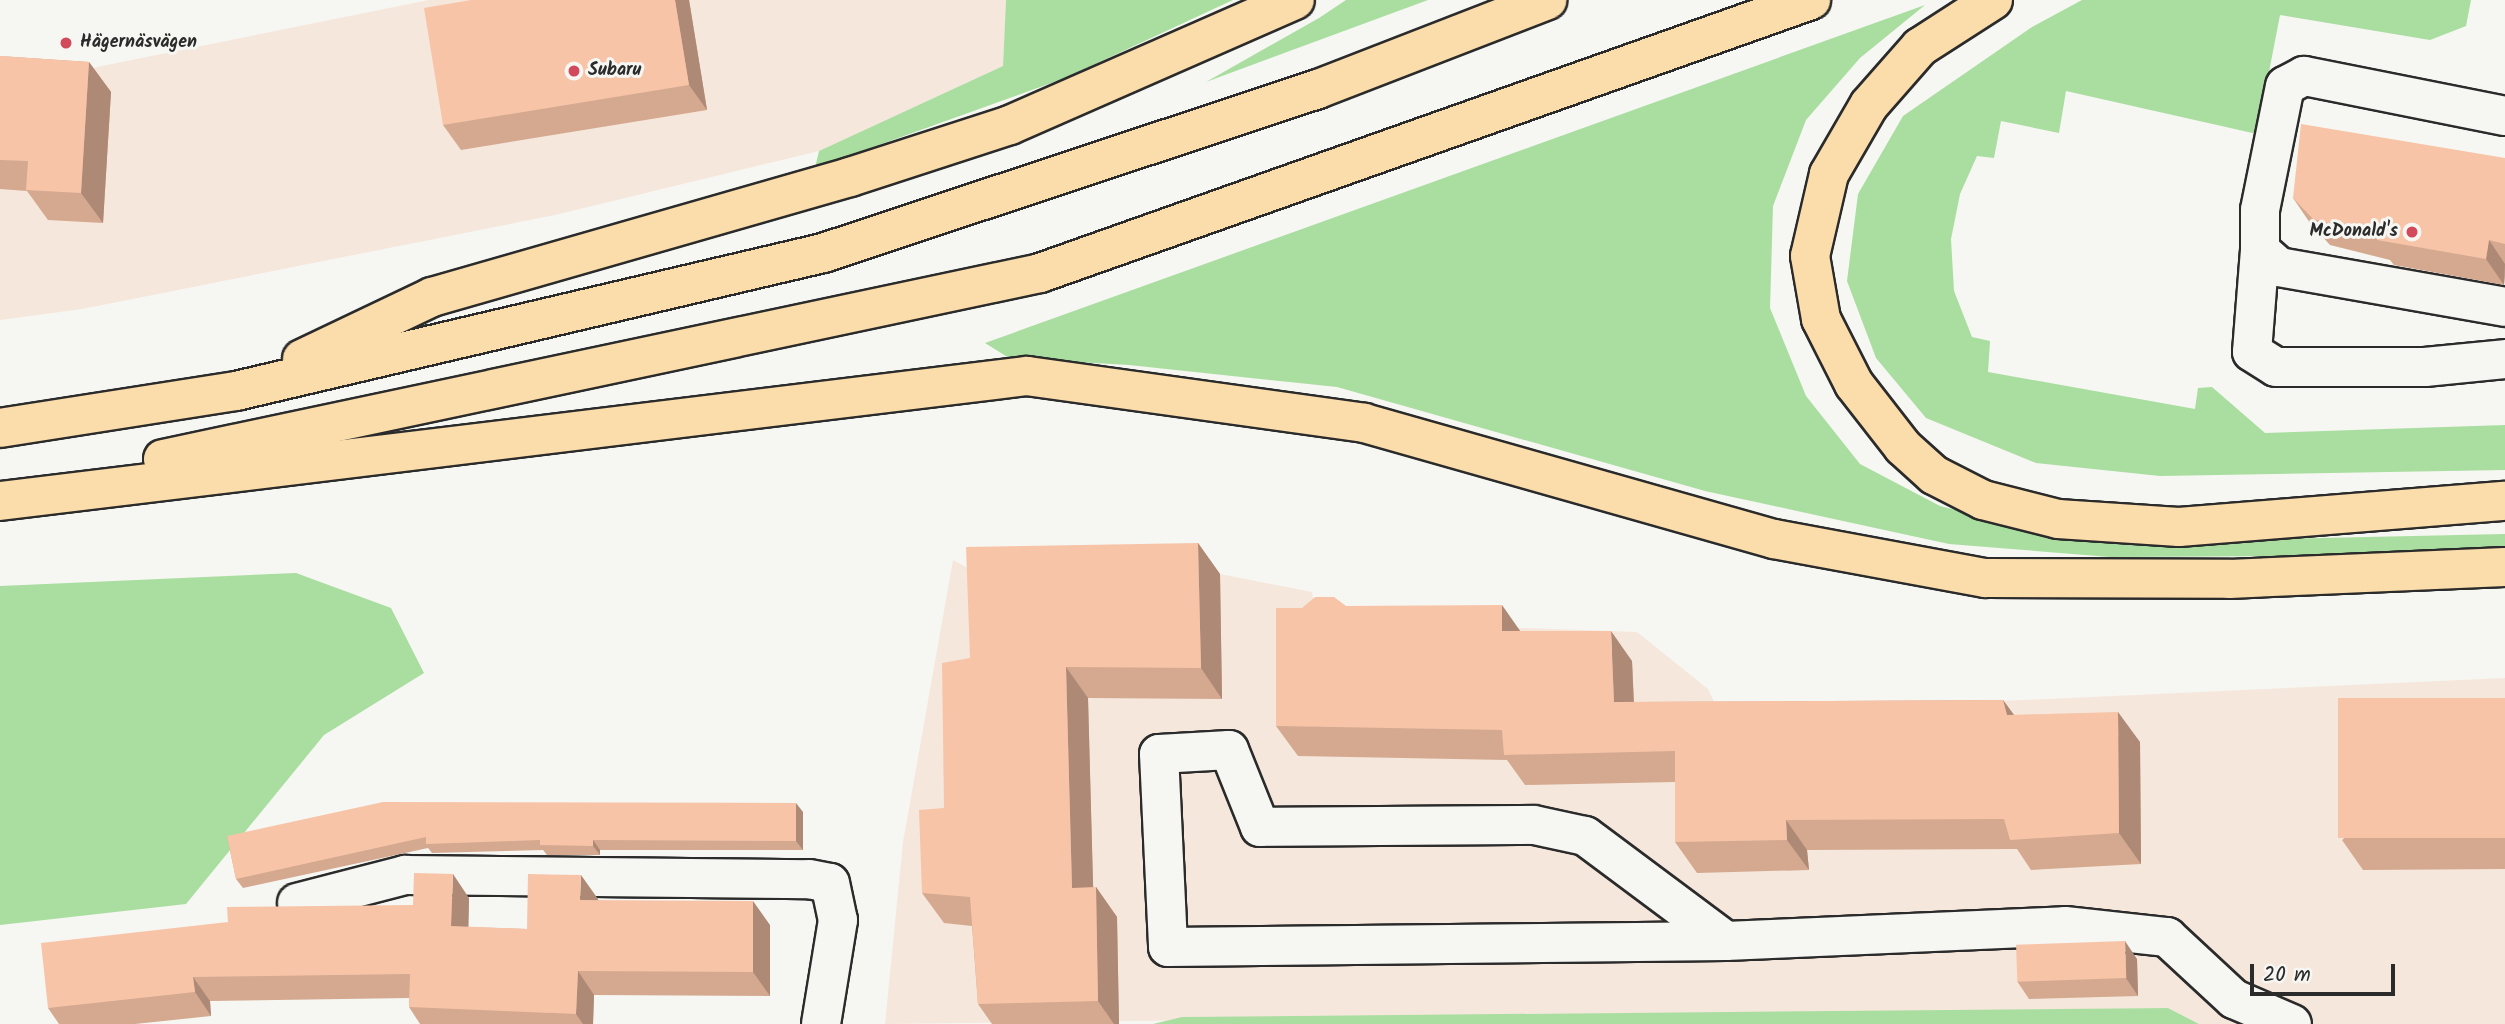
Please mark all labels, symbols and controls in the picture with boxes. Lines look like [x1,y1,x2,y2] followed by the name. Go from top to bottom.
[80,32,197,54] place label: Hägernäsvägen
[58,35,74,51] marker: Hägernäsvägen
[588,60,641,82] place label: Subaru
[566,63,582,79] marker: Subaru
[2309,221,2398,243] place label: McDonald's
[2404,224,2420,240] marker: McDonald's
[2253,950,2398,994] scale bar
[2263,959,2311,992] text: 20 m

